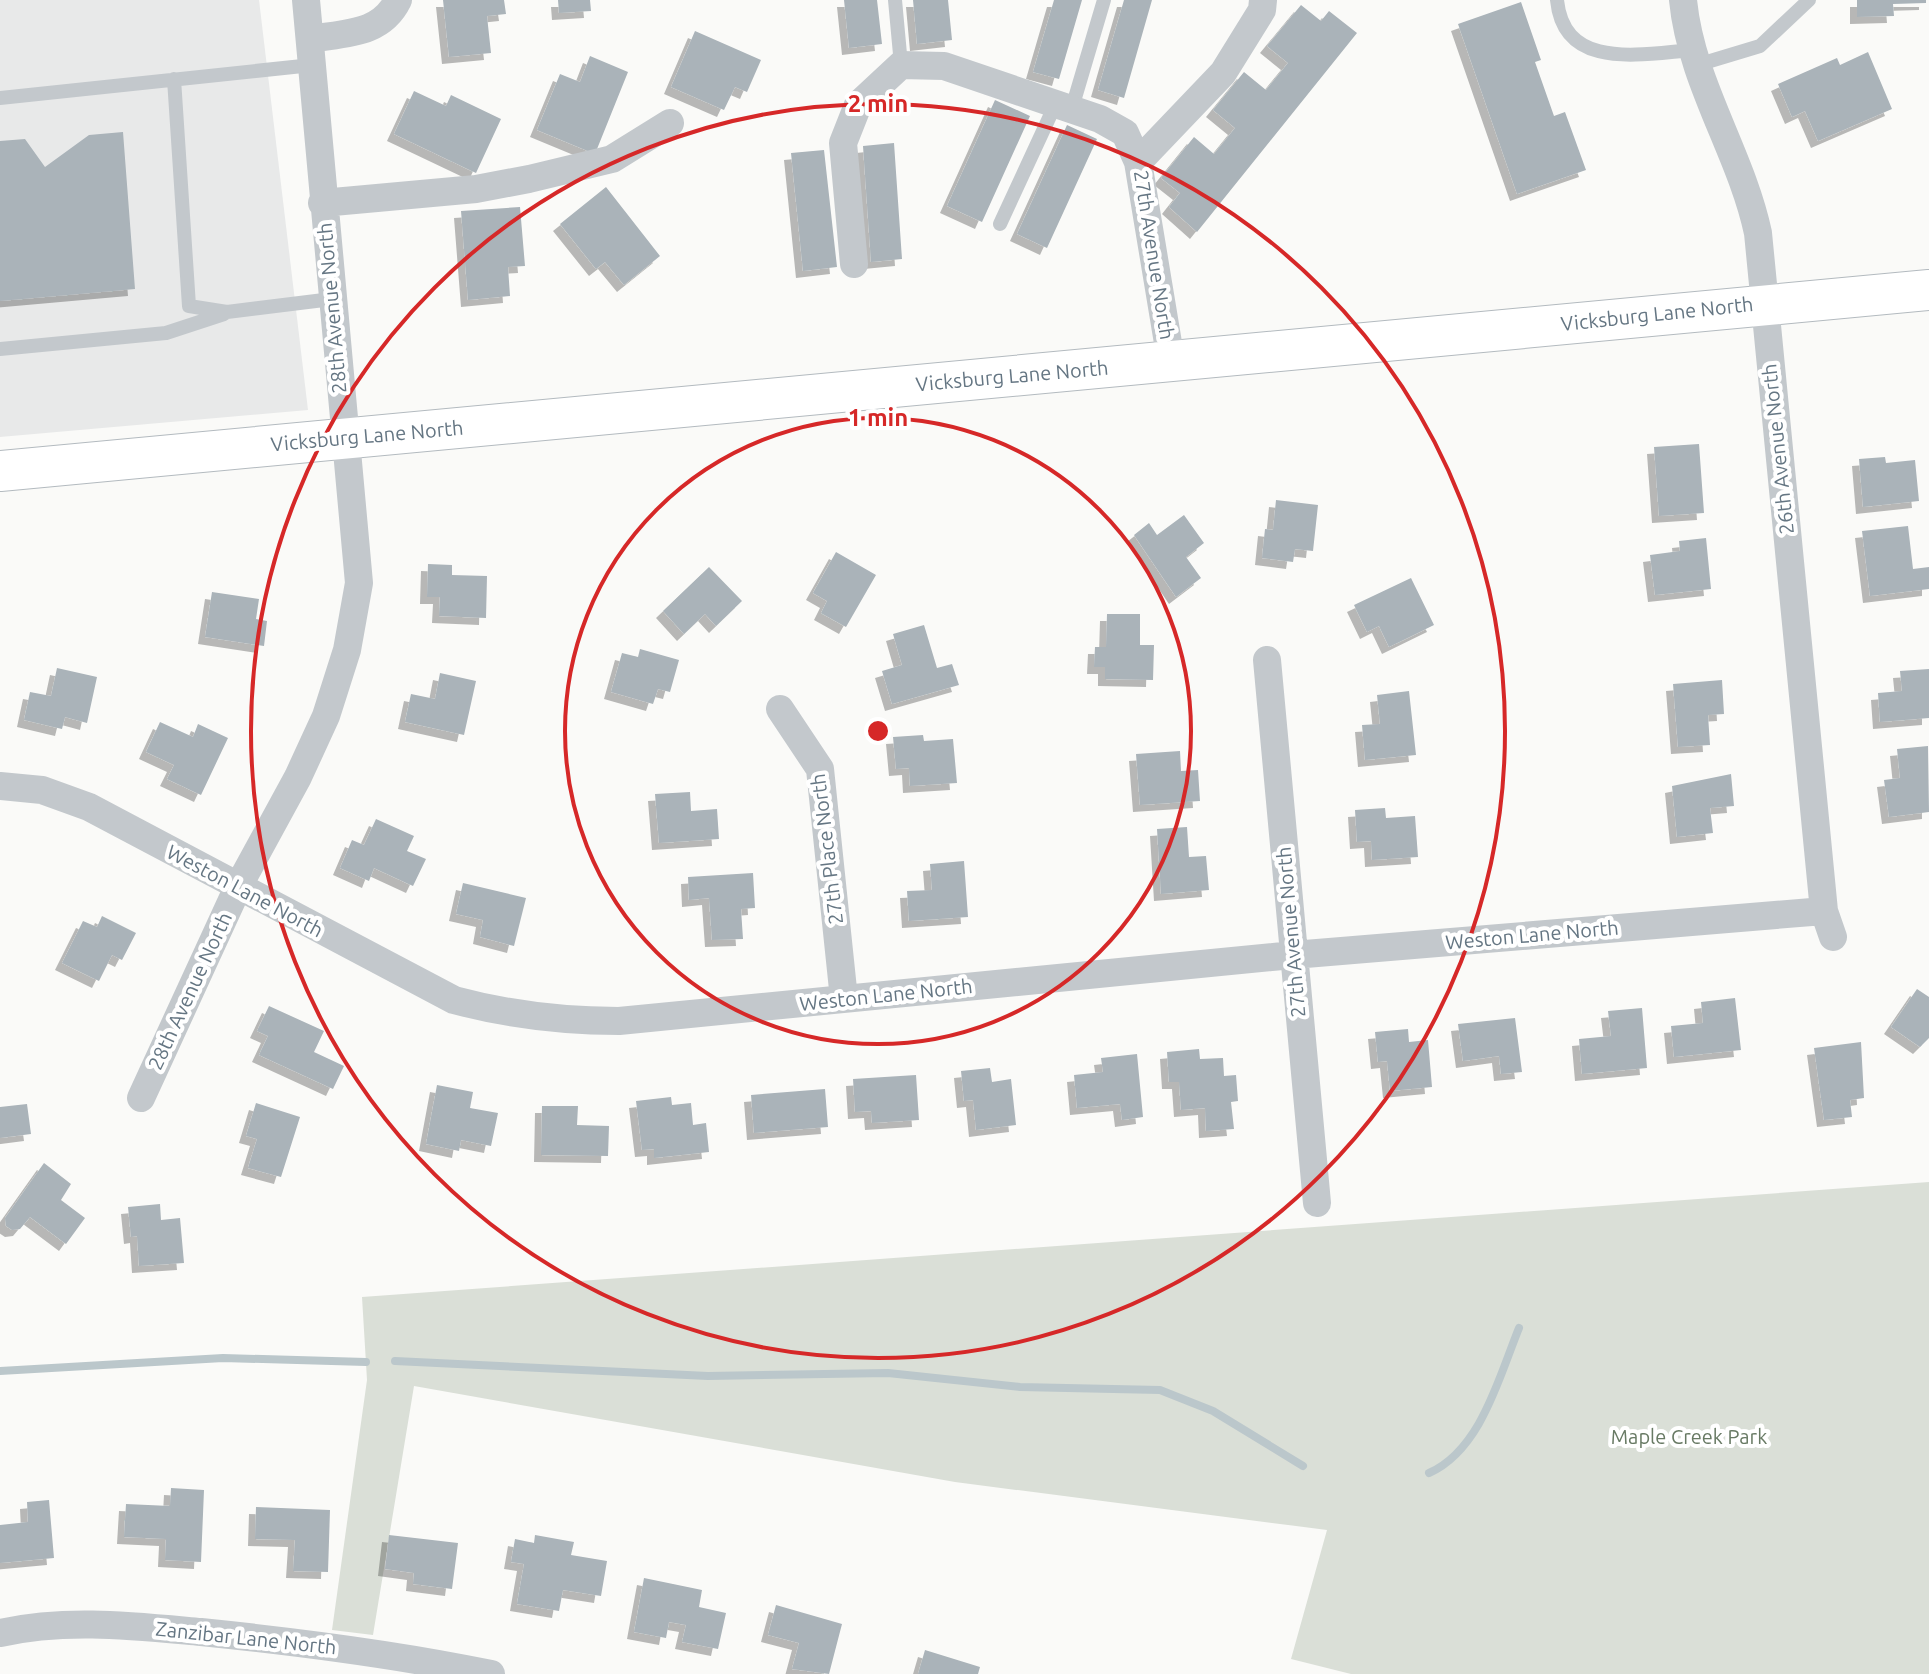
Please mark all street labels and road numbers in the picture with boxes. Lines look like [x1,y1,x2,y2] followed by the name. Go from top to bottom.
[1130,169,1179,341] street label: 27th Avenue North
[313,222,350,394] street label: 28th Avenue North
[1560,292,1754,335] street label: Vicksburg Lane North
[915,356,1109,395] street label: Vicksburg Lane North
[1757,363,1798,535] street label: 26th Avenue North
[270,416,464,455] street label: Vicksburg Lane North
[806,772,847,926] street label: 27th Place North
[163,840,327,942] street label: Weston Lane North
[1272,846,1309,1018] street label: 27th Avenue North
[143,908,236,1073] street label: 28th Avenue North
[1444,915,1620,954] street label: Weston Lane North
[798,974,974,1015] street label: Weston Lane North
[155,1617,338,1658] street label: Zanzibar Lane North

